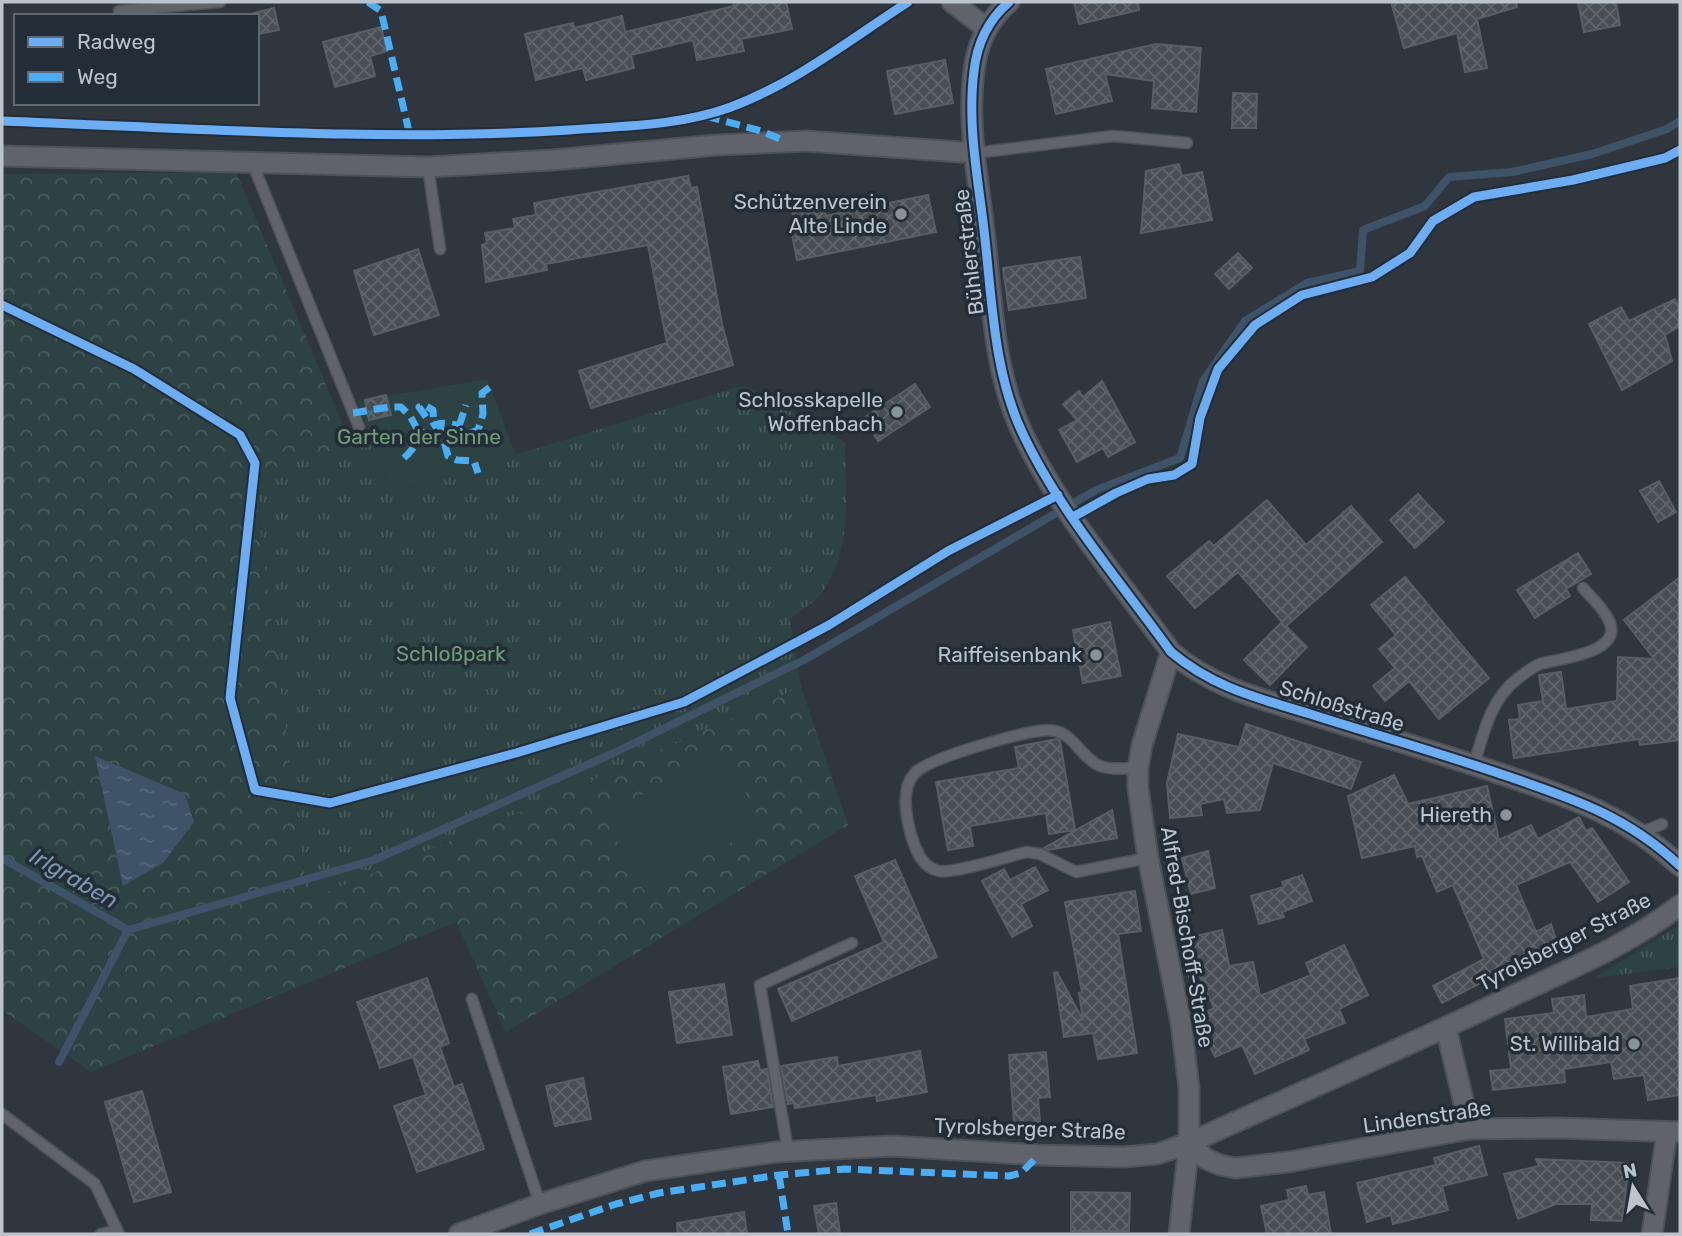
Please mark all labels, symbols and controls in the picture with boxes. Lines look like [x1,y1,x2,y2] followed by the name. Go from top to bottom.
[14,14,259,105] legend
[77,29,156,54] text: Radweg
[77,64,118,89] text: Weg
[948,188,989,316] street label: Bühlerstraße
[734,189,887,238] place label: Schützenverein Alte Linde
[893,206,909,222] marker: Schützenverein Alte Linde
[739,387,883,436] place label: Schlosskapelle Woffenbach
[889,404,905,420] marker: Schlosskapelle Woffenbach
[337,424,501,449] park label: Garten der Sinne
[396,641,506,666] park label: Schloßpark
[938,642,1082,667] place label: Raiffeisenbank
[1088,647,1104,663] marker: Raiffeisenbank
[1277,675,1408,736] street label: Schloßstraße
[1420,802,1492,827] place label: Hiereth
[1498,807,1514,823] marker: Hiereth
[1156,824,1219,1049] street label: Alfred-Bischoff-Straße
[25,842,123,914] water label: Irlgraben
[1473,887,1655,996] street label: Tyrolsberger Straße
[1510,1031,1620,1056] place label: St. Willibald
[1626,1036,1642,1052] marker: St. Willibald
[1361,1095,1493,1138] street label: Lindenstraße
[934,1113,1126,1144] street label: Tyrolsberger Straße
[1598,1152,1668,1222] north arrow
[1621,1158,1639,1183] text: N

